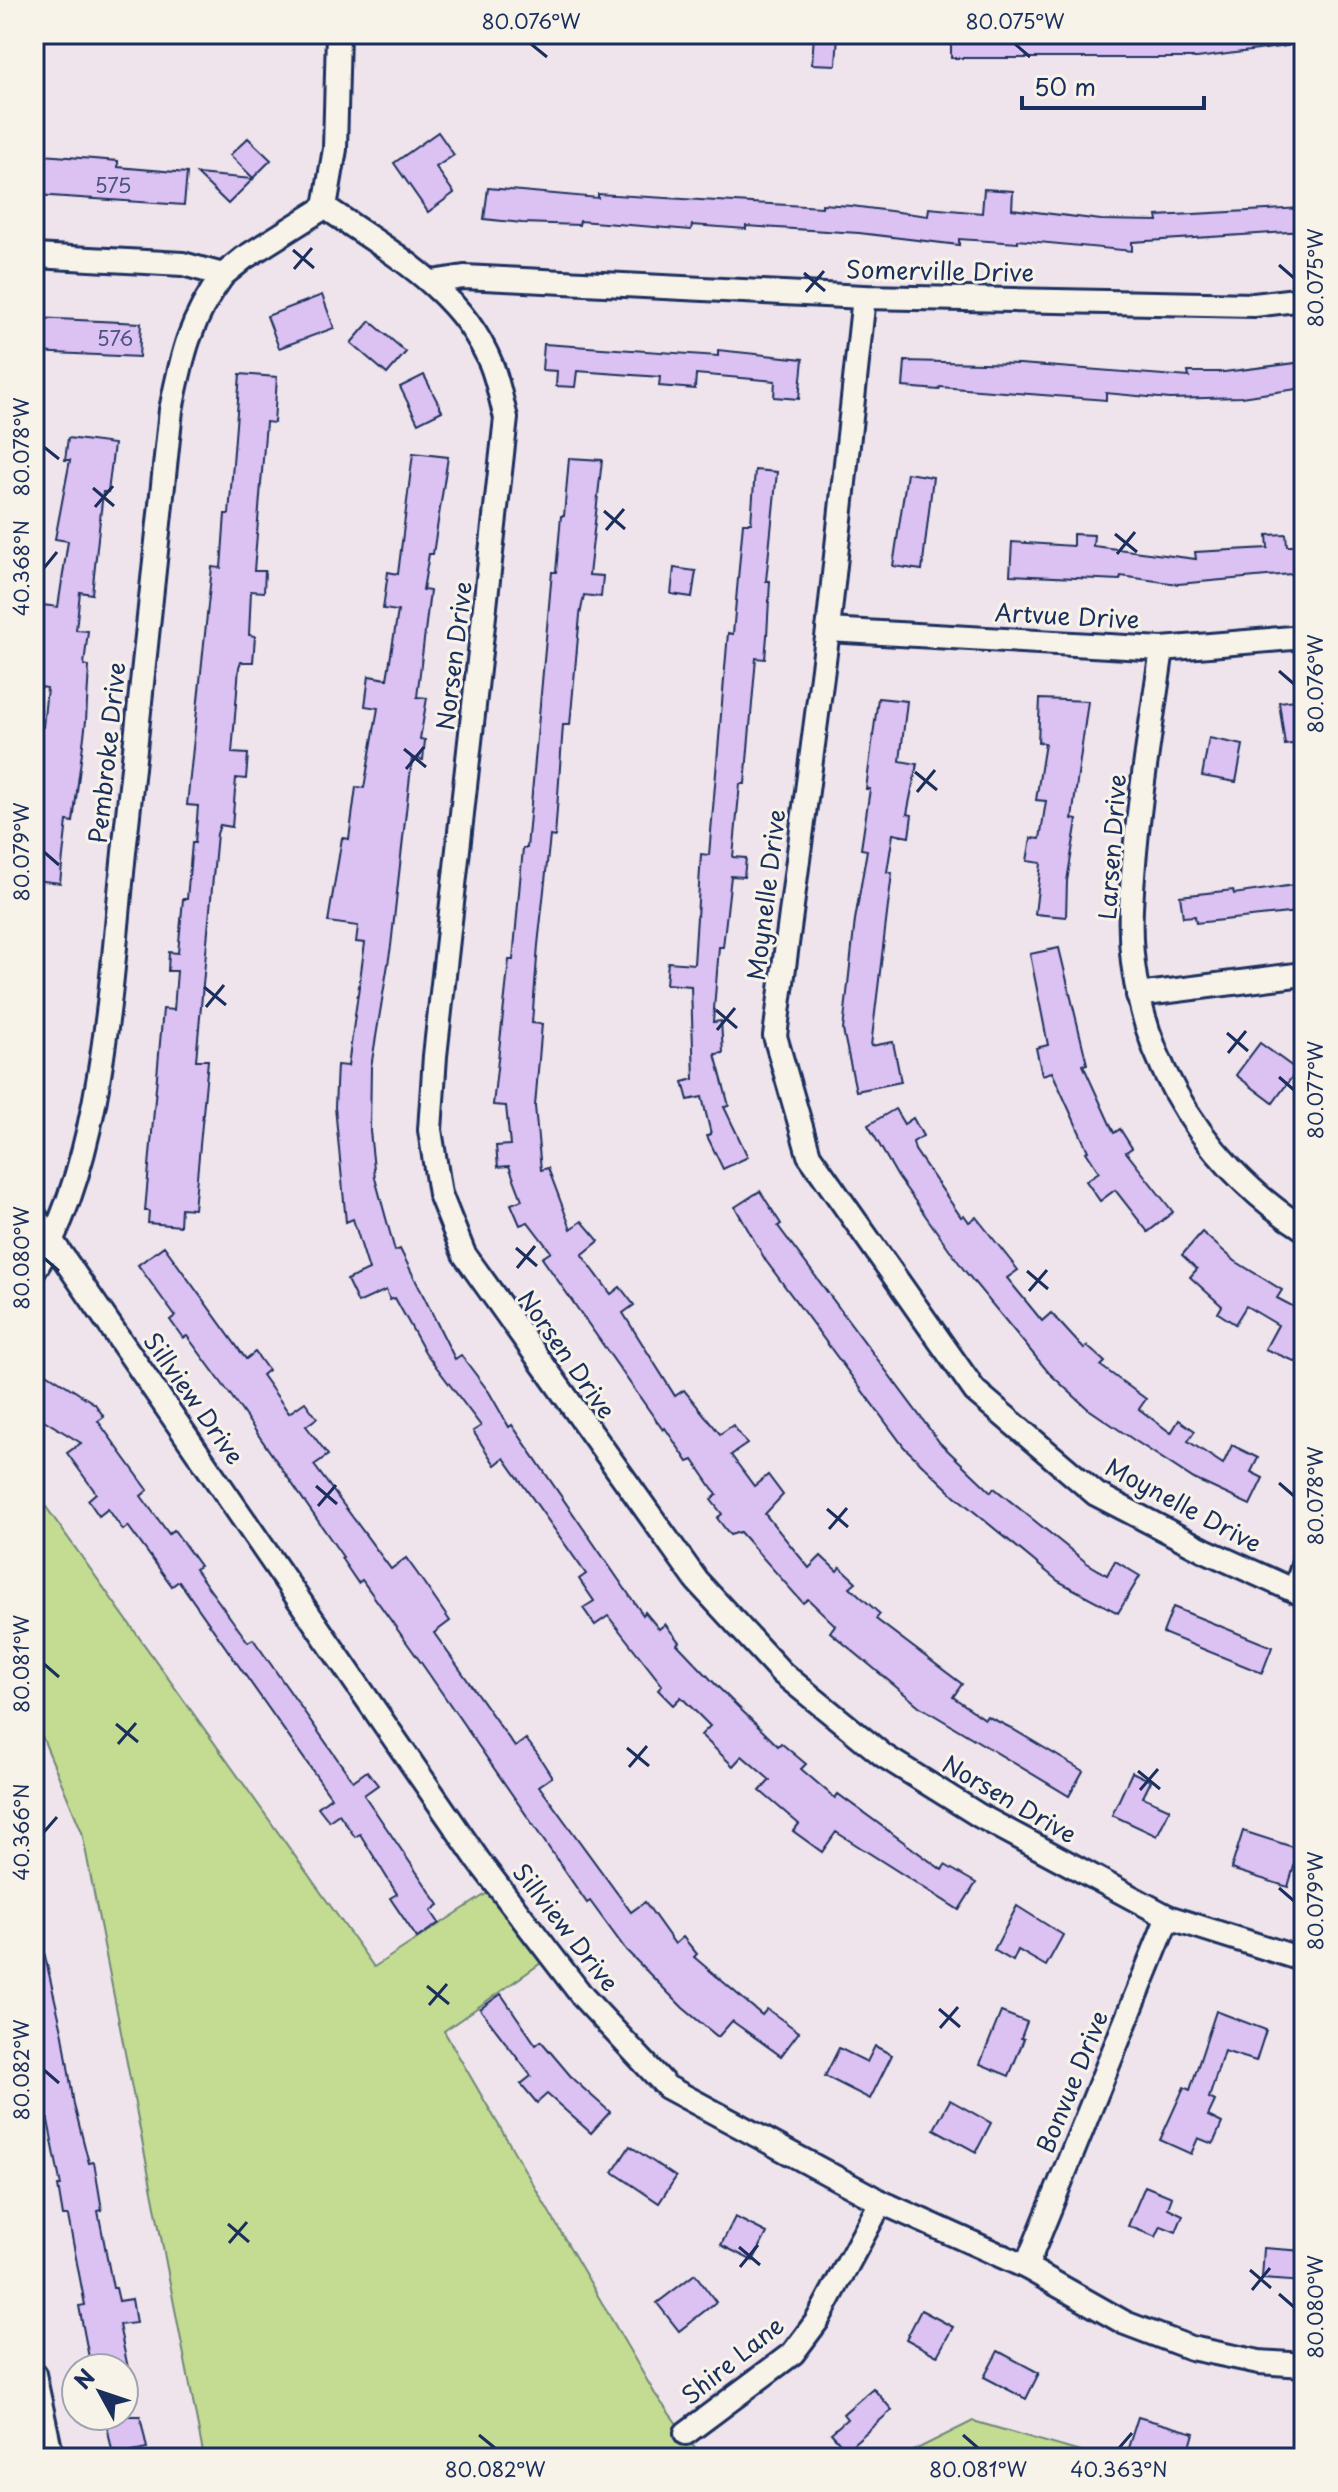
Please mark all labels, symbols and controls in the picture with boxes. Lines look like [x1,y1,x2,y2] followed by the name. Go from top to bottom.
[481,6,581,36] text: 80.076°W
[965,6,1065,36] text: 80.075°W
[1022,60,1204,110] scale bar
[1034,68,1096,104] text: 50 m
[95,170,131,200] house number: 575
[1300,228,1330,328] text: 80.075°W
[846,250,1034,290] street label: Somerville Drive
[97,323,133,353] house number: 576
[6,397,36,497] text: 80.078°W
[6,520,36,616] text: 40.368°N
[426,579,480,732] street label: Norsen Drive
[994,593,1140,637] street label: Artvue Drive
[1300,634,1330,734] text: 80.076°W
[79,660,133,845] street label: Pembroke Drive
[1088,773,1134,921] street label: Larsen Drive
[6,802,36,901] text: 80.079°W
[737,807,793,982] street label: Moynelle Drive
[1300,1040,1330,1139] text: 80.077°W
[6,1206,36,1310] text: 80.080°W
[510,1282,625,1426] street label: Norsen Drive
[136,1324,254,1471] street label: Sillview Drive
[1300,1446,1330,1546] text: 80.078°W
[1099,1448,1268,1561] street label: Moynelle Drive
[6,1614,36,1713] text: 80.081°W
[936,1745,1084,1851] street label: Norsen Drive
[6,1783,36,1881] text: 40.366°N
[1300,1851,1330,1950] text: 80.079°W
[505,1855,628,1999] street label: Sillview Drive
[1026,2005,1116,2158] street label: Bonvue Drive
[6,2019,36,2121] text: 80.082°W
[1300,2255,1330,2359] text: 80.080°W
[673,2307,791,2412] street label: Shire Lane
[60,2352,140,2432] north arrow
[65,2361,102,2395] text: N
[444,2454,546,2484] text: 80.082°W
[929,2454,1028,2484] text: 80.081°W
[1070,2454,1168,2484] text: 40.363°N

